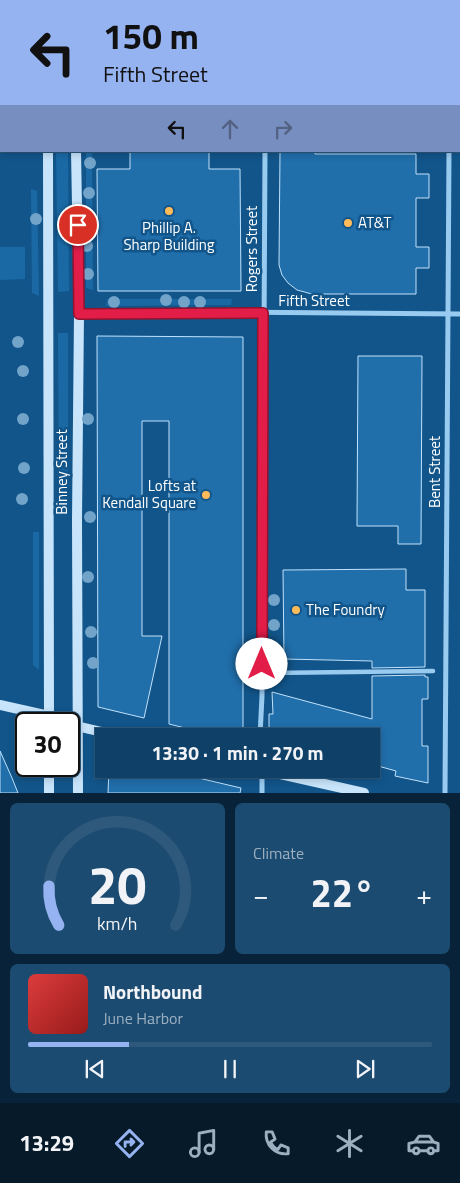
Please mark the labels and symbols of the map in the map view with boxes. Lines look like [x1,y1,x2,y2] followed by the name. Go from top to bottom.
[57,204,99,246] pin
[163,205,175,217] marker: Phillip A. Sharp Building
[240,205,263,292] street label: Rogers Street
[358,211,392,234] place label: AT&T
[123,216,215,256] place label: Phillip A. Sharp Building
[342,217,354,229] marker: AT&T
[278,289,350,312] street label: Fifth Street
[50,429,73,515] street label: Binney Street
[423,435,446,508] street label: Bent Street
[102,474,197,514] place label: Lofts at Kendall Square
[200,489,212,501] marker: Lofts at Kendall Square
[306,598,385,621] place label: The Foundry
[290,604,302,616] marker: The Foundry
[235,637,287,689] position arrow
[15,712,80,777] speed limit sign: 30

